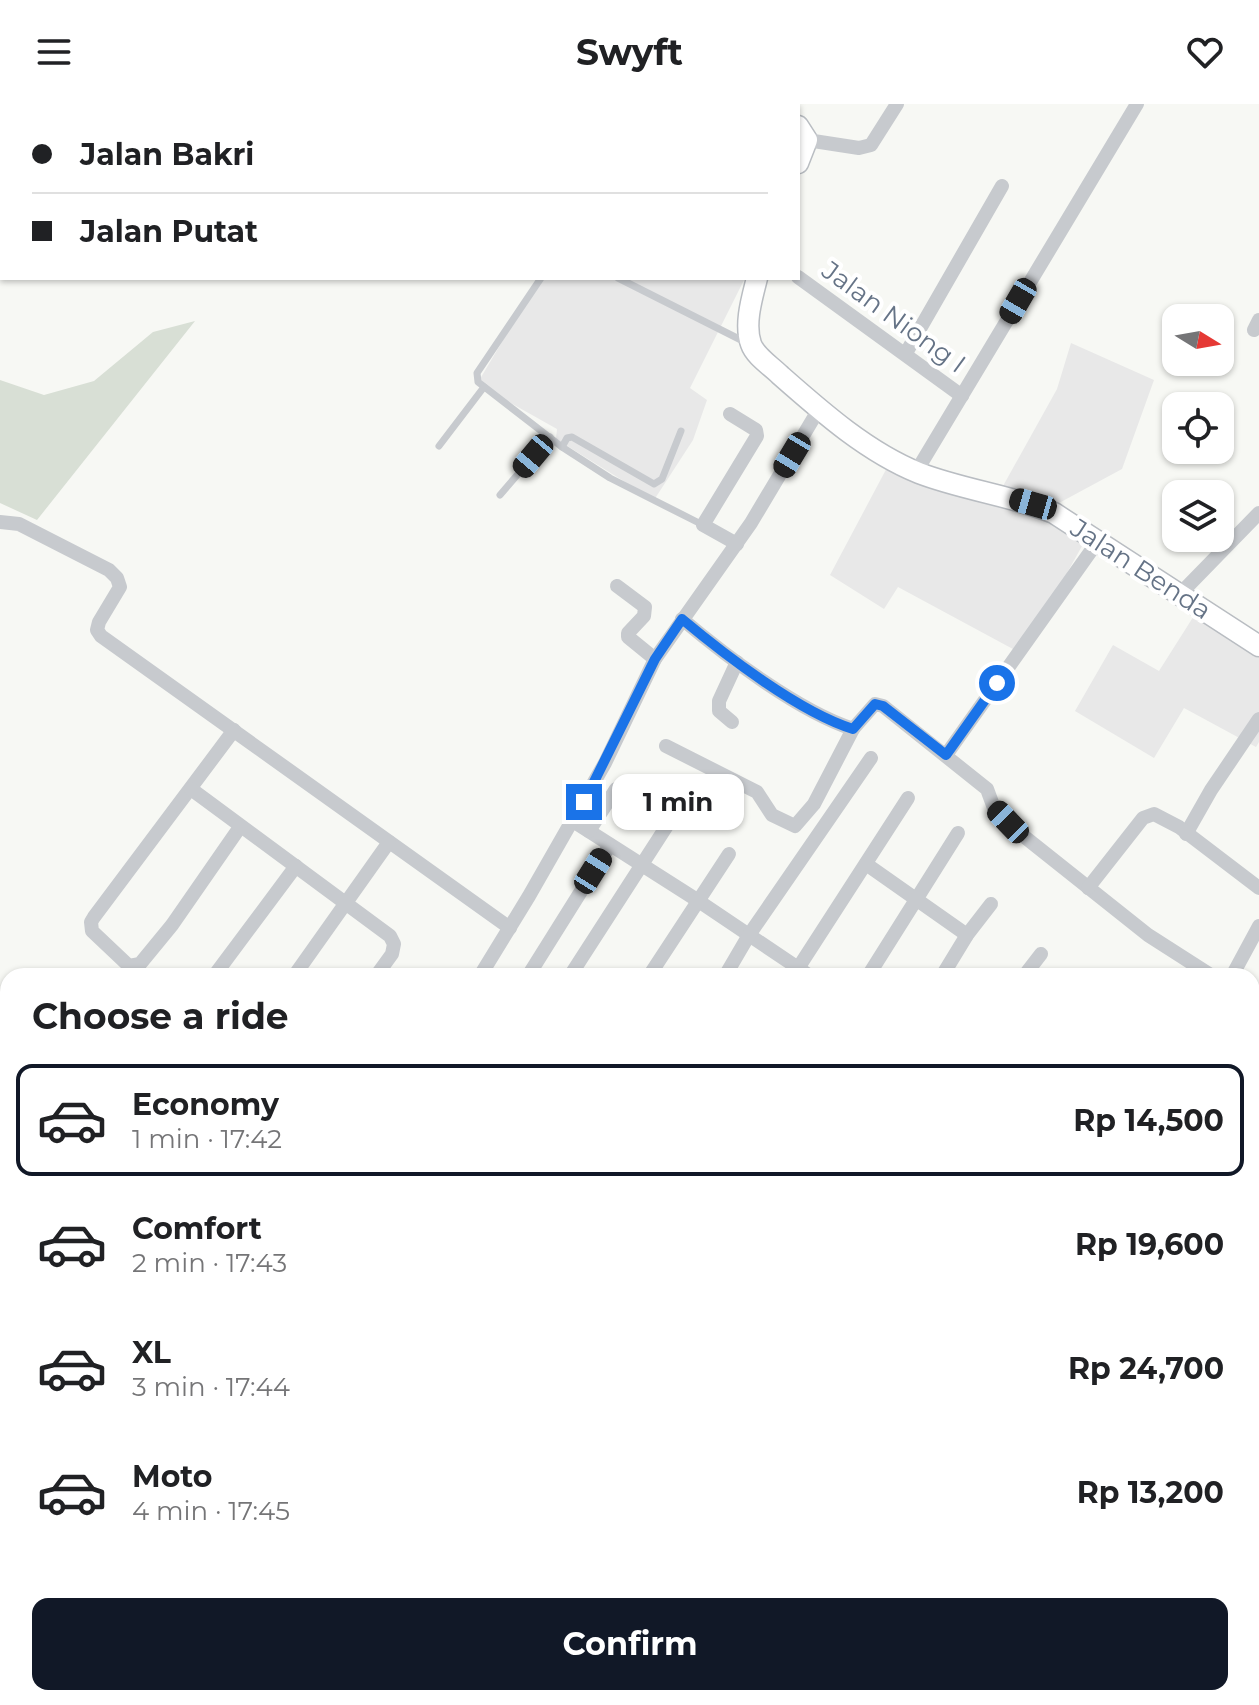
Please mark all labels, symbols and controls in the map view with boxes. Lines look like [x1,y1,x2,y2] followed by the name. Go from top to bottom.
[32,30,76,74] icon: menu
[576,30,683,74] text: Swyft
[1183,30,1227,74] icon: heart
[80,136,254,173] text: Jalan Bakri
[80,213,258,250] text: Jalan Putat
[815,254,972,380] street label: Jalan Niong I
[996,274,1040,328] car
[1162,304,1234,376] north arrow
[1162,304,1234,552] map controls
[1162,392,1234,464] button: locate
[769,428,815,482] car
[508,430,558,482] car
[1162,480,1234,552] button: layers
[1007,486,1059,522] car
[1064,511,1217,626] street label: Jalan Benda
[979,665,1015,701] route start
[612,774,744,830] callout: 1 min
[566,784,602,820] route end
[643,786,713,818] text: 1 min
[983,796,1033,848] car
[570,844,616,898] car
[32,994,289,1038] text: Choose a ride
[36,1084,108,1156] icon: car
[132,1086,279,1123] text: Economy
[1073,1102,1224,1139] text: Rp 14,500
[132,1123,282,1155] text: 1 min · 17:42
[36,1208,108,1280] icon: car
[132,1210,262,1247] text: Comfort
[1075,1226,1224,1263] text: Rp 19,600
[132,1247,287,1279] text: 2 min · 17:43
[36,1332,108,1404] icon: car
[132,1334,171,1371] text: XL
[1068,1350,1224,1387] text: Rp 24,700
[132,1371,290,1403] text: 3 min · 17:44
[36,1456,108,1528] icon: car
[132,1458,213,1495] text: Moto
[1077,1474,1224,1511] text: Rp 13,200
[132,1495,290,1527] text: 4 min · 17:45
[32,1598,1228,1690] button: Confirm

